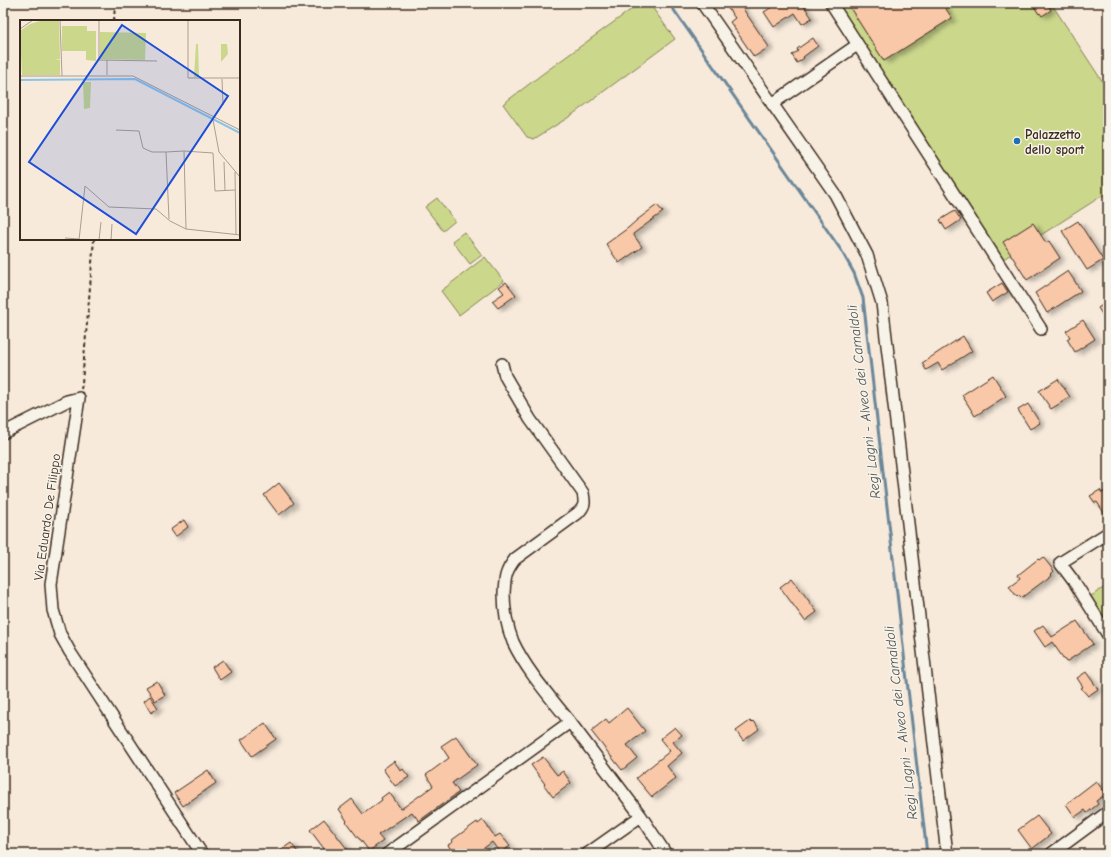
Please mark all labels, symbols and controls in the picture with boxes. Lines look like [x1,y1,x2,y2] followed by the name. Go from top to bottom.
[20,20,240,240] inset map
[1025,127,1085,157] place label: Palazzetto dello sport
[1012,136,1022,146] marker: Palazzetto dello sport
[844,303,884,500] water label: Regi Lagni - Alveo dei Camaldoli
[31,453,63,581] street label: Via Eduardo De Filippo
[881,624,921,821] water label: Regi Lagni - Alveo dei Camaldoli

